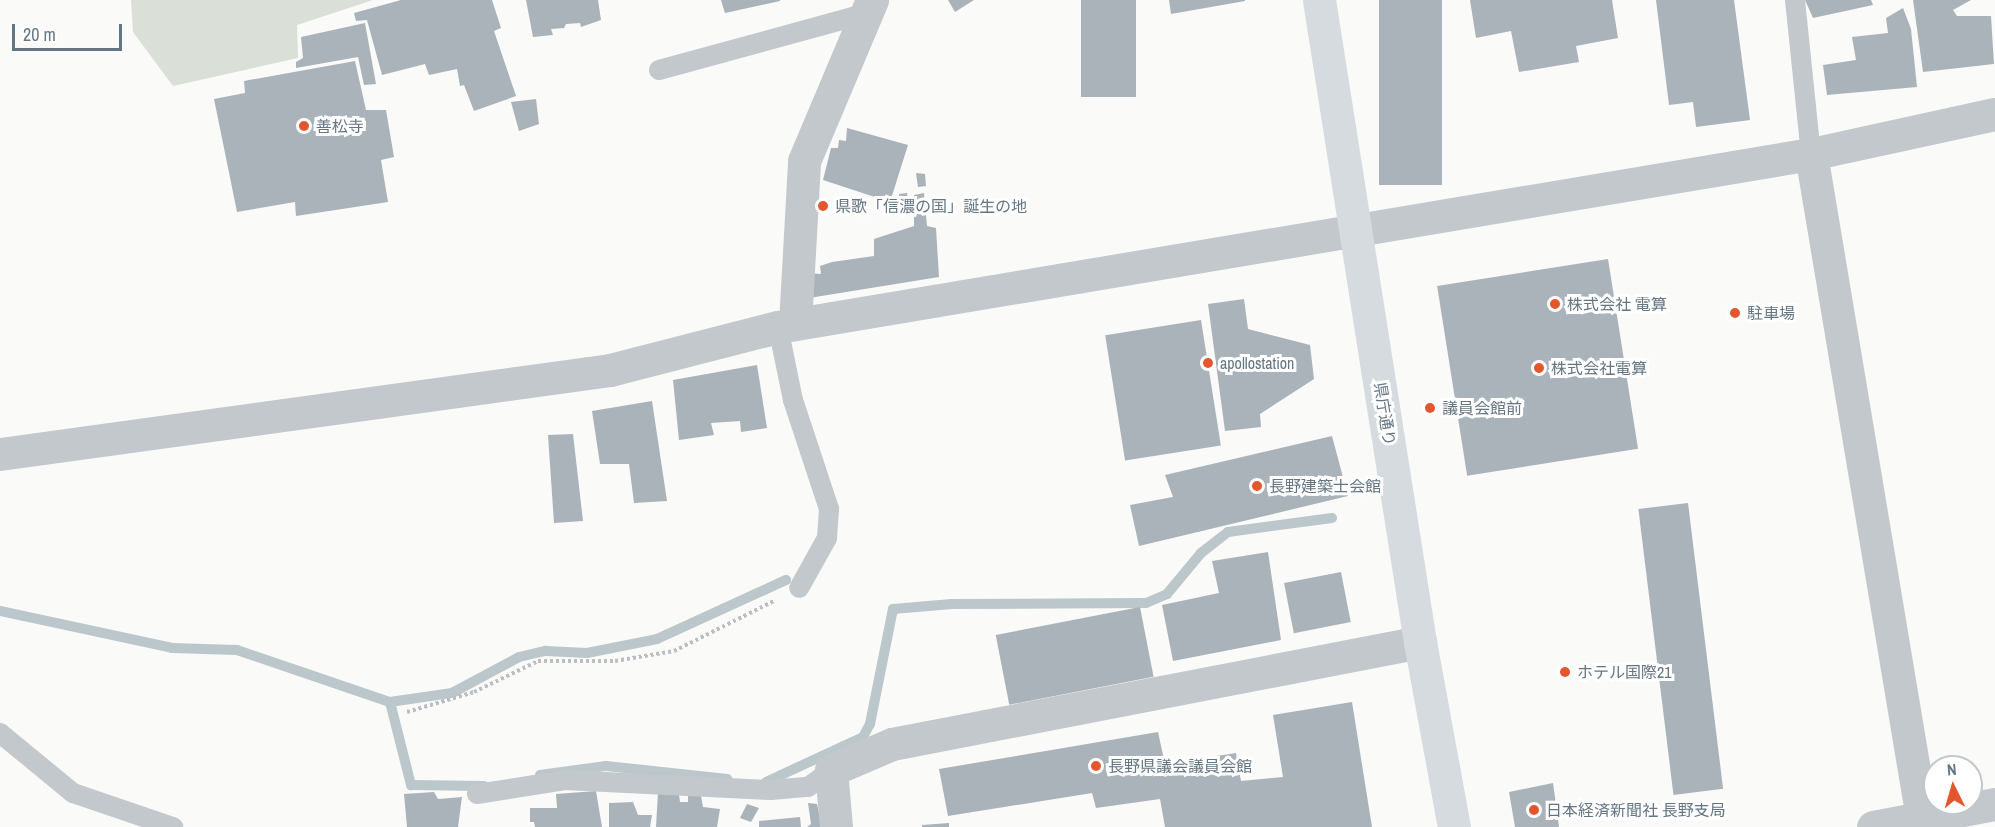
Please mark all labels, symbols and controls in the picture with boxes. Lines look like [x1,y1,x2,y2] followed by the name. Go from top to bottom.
[15,12,124,50] scale bar
[23,22,56,47] text: 20 m
[316,116,364,136] place label: 善松寺
[297,119,311,133] marker: 善松寺
[835,196,1027,216] place label: 県歌「信濃の国」誕生の地
[816,199,830,213] marker: 県歌「信濃の国」誕生の地
[1567,294,1667,314] place label: 株式会社 電算
[1548,297,1562,311] marker: 株式会社 電算
[1747,303,1795,323] place label: 駐車場
[1728,306,1742,320] marker: 駐車場
[1220,353,1294,373] place label: apollostation
[1201,356,1215,370] marker: apollostation
[1551,358,1647,378] place label: 株式会社電算
[1532,361,1546,375] marker: 株式会社電算
[1371,381,1399,447] street label: 県庁通り
[1442,398,1522,418] place label: 議員会館前
[1423,401,1437,415] marker: 議員会館前
[1269,476,1381,496] place label: 長野建築士会館
[1250,479,1264,493] marker: 長野建築士会館
[1577,662,1672,682] place label: ホテル国際21
[1558,665,1572,679] marker: ホテル国際21
[1923,755,1983,815] north arrow
[1108,756,1252,776] place label: 長野県議会議員会館
[1946,758,1957,780] text: N
[1089,759,1103,773] marker: 長野県議会議員会館
[1546,800,1726,820] place label: 日本経済新聞社 長野支局
[1527,803,1541,817] marker: 日本経済新聞社 長野支局

